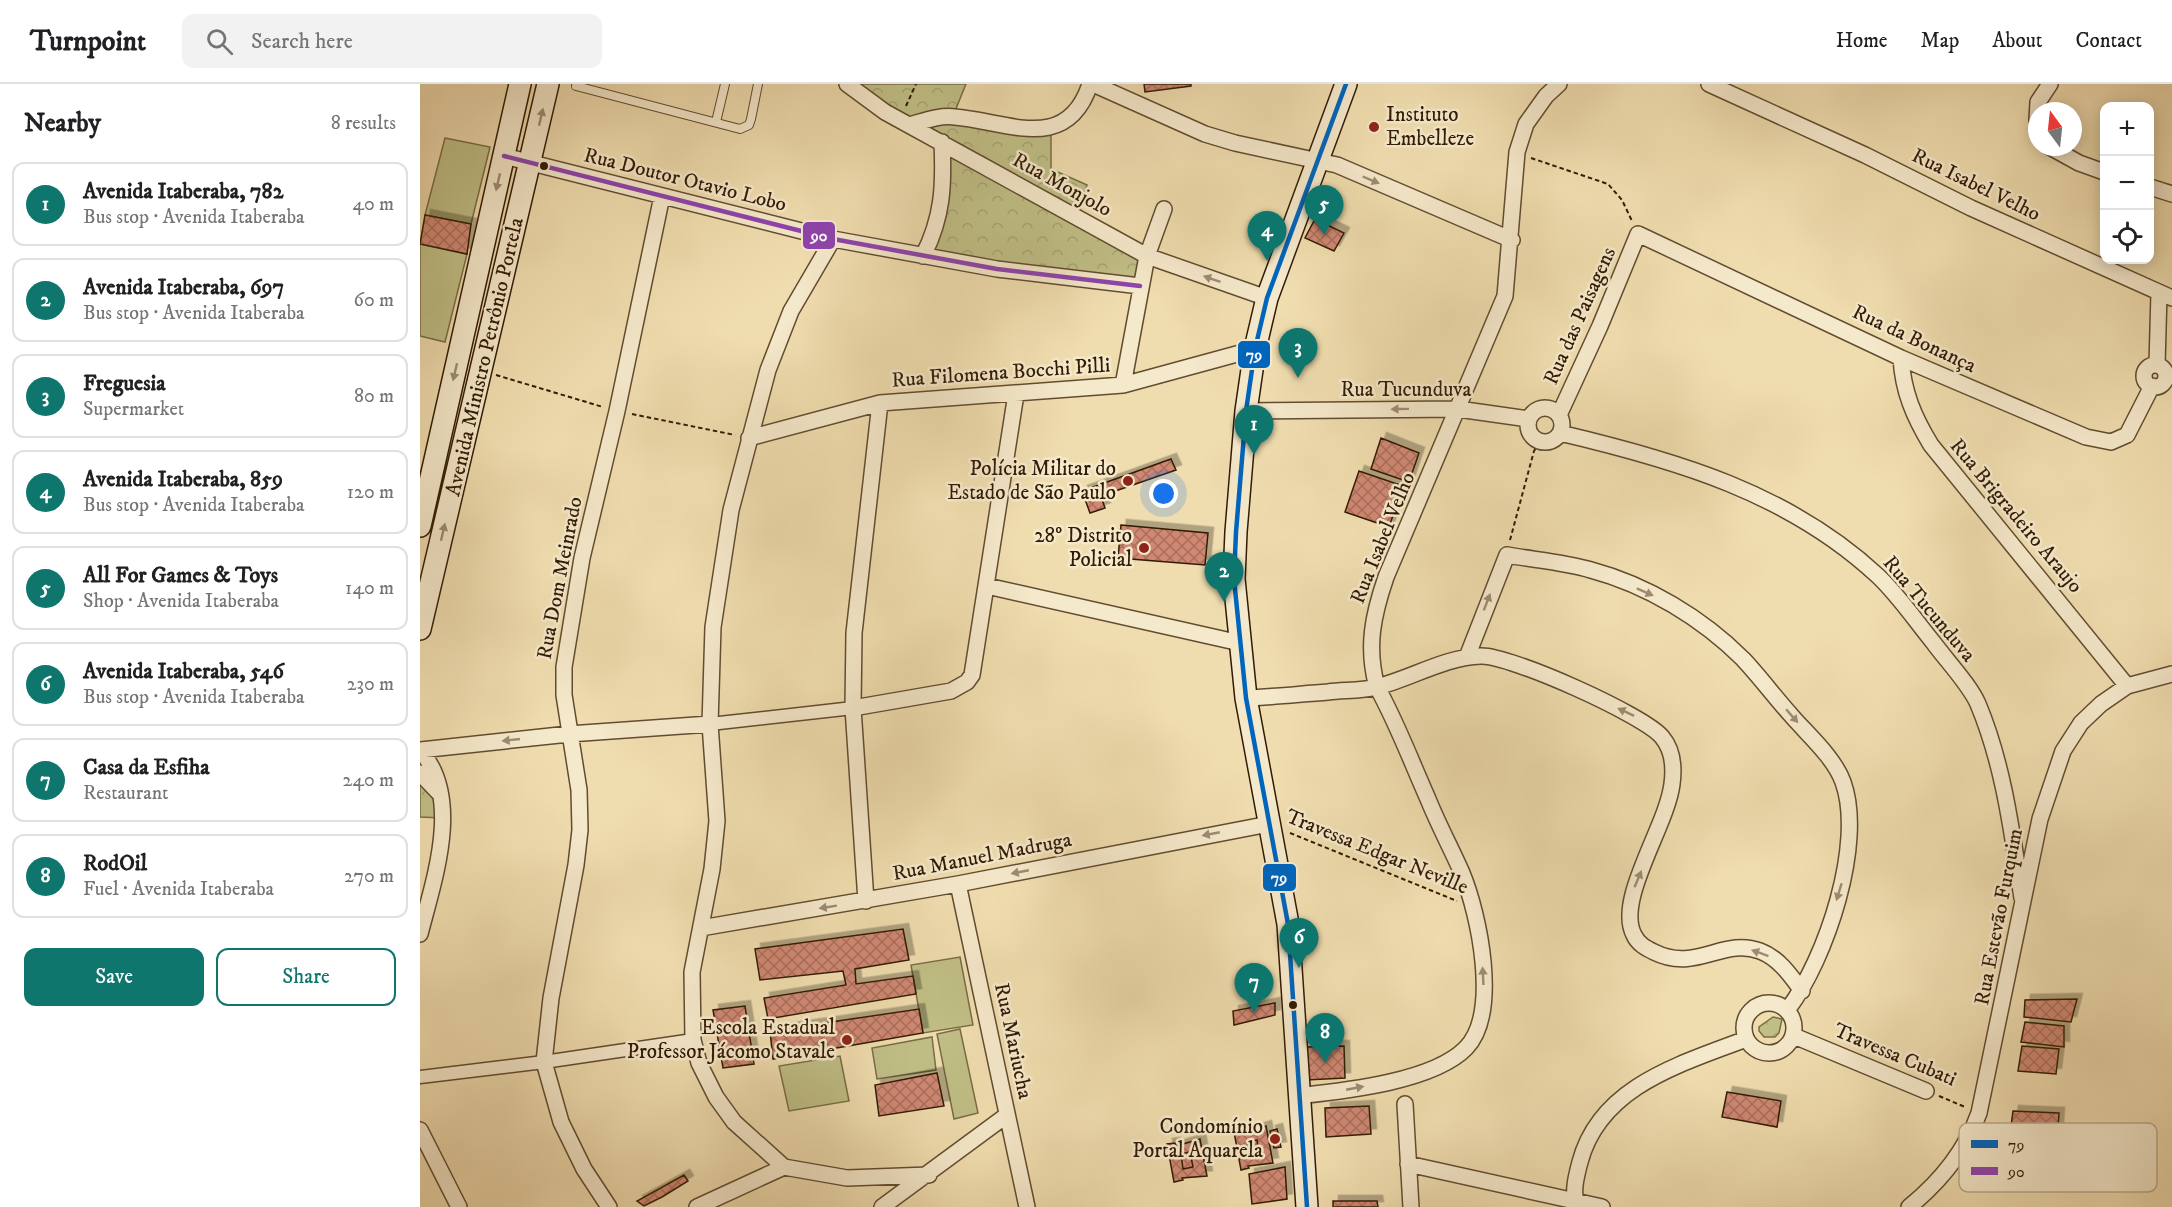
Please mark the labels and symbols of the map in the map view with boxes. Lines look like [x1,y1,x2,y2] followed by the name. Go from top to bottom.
[1386,102,1474,152] place label: Instituto Embelleze
[2028,102,2082,156] north arrow
[536,108,546,126] one-way arrow
[1367,120,1381,134] marker: Instituto Embelleze
[581,142,789,218] street label: Rua Doutor Otavio Lobo
[1907,143,2045,227] street label: Rua Isabel Velho
[1008,147,1116,223] street label: Rua Monjolo
[538,160,550,172] unlabelled marker
[493,173,502,192] one-way arrow
[1362,175,1380,185] one-way arrow
[1304,186,1344,235] pin: 5
[1248,212,1286,261] pin: 4
[440,215,530,499] street label: Avenida Ministro Petrônio Portela
[802,221,836,250] line badge: 90
[810,226,828,246] text: 90
[1538,243,1622,389] street label: Rua das Paisagens
[1203,273,1221,283] one-way arrow
[1848,299,1980,379] street label: Rua da Bonança
[1278,328,1318,378] pin: 3
[1237,340,1271,369] line badge: 79
[1246,345,1262,365] text: 79
[891,352,1111,394] street label: Rua Filomena Bocchi Pilli
[450,363,459,382] one-way arrow
[1341,377,1472,403] street label: Rua Tucunduva
[1390,404,1409,414] one-way arrow
[1234,406,1274,455] pin: 1
[1944,434,2088,598] street label: Rua Brigradeiro Araujo
[947,456,1116,506] place label: Polícia Militar do Estado de São Paulo
[1345,468,1421,608] street label: Rua Isabel Velho
[1121,474,1135,488] marker: Polícia Militar do Estado de São Paulo
[1149,479,1178,508] your location
[531,494,589,662] street label: Rua Dom Meinrado
[439,522,449,541] one-way arrow
[1034,523,1133,573] place label: 28º Distrito Policial
[1137,541,1151,555] marker: 28º Distrito Policial
[1877,550,1981,668] street label: Rua Tucunduva
[1204,552,1244,602] pin: 2
[1636,587,1653,596] one-way arrow
[1483,593,1492,611] one-way arrow
[1617,708,1634,717] one-way arrow
[1785,708,1798,724] one-way arrow
[502,735,521,745] one-way arrow
[1282,804,1472,901] street label: Travessa Edgar Neville
[1969,826,2029,1008] street label: Rua Estevão Furquim
[890,827,1074,887] street label: Rua Manuel Madruga
[1202,830,1221,839] one-way arrow
[1262,863,1297,892] line badge: 79
[1010,868,1029,877] one-way arrow
[1271,868,1287,888] text: 79
[1634,870,1643,888] one-way arrow
[1834,883,1843,901] one-way arrow
[819,903,838,912] one-way arrow
[1280,918,1318,968] pin: 6
[1750,948,1768,958] one-way arrow
[1234,964,1274,1013] pin: 7
[1478,967,1487,986] one-way arrow
[988,981,1038,1101] street label: Rua Mariucha
[1287,999,1299,1011] unlabelled marker
[1306,1014,1344,1063] pin: 8
[627,1015,836,1065] place label: Escola Estadual Professor Jácomo Stavale
[1830,1017,1960,1093] street label: Travessa Cubati
[840,1033,854,1047] marker: Escola Estadual Professor Jácomo Stavale
[1346,1083,1365,1092] one-way arrow
[1132,1114,1263,1164] place label: Condomínio Portal Aquarela
[1959,1123,2157,1192] legend
[1268,1132,1282,1146] marker: Condomínio Portal Aquarela
[2008,1135,2024,1155] text: 79
[2007,1162,2025,1182] text: 90

